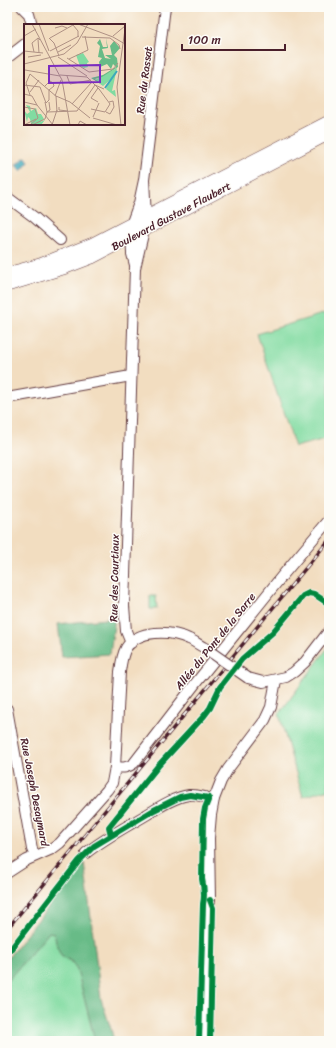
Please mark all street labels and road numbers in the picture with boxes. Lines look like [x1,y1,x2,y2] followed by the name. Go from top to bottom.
[131,45,158,115] street label: Rue du Rassat
[108,177,235,256] street label: Boulevard Gustave Flaubert
[104,534,125,622] street label: Rue des Courtiaux
[169,588,261,695] street label: Allée du Pont de la Sarre
[15,736,55,849] street label: Rue Joseph Desaymard

